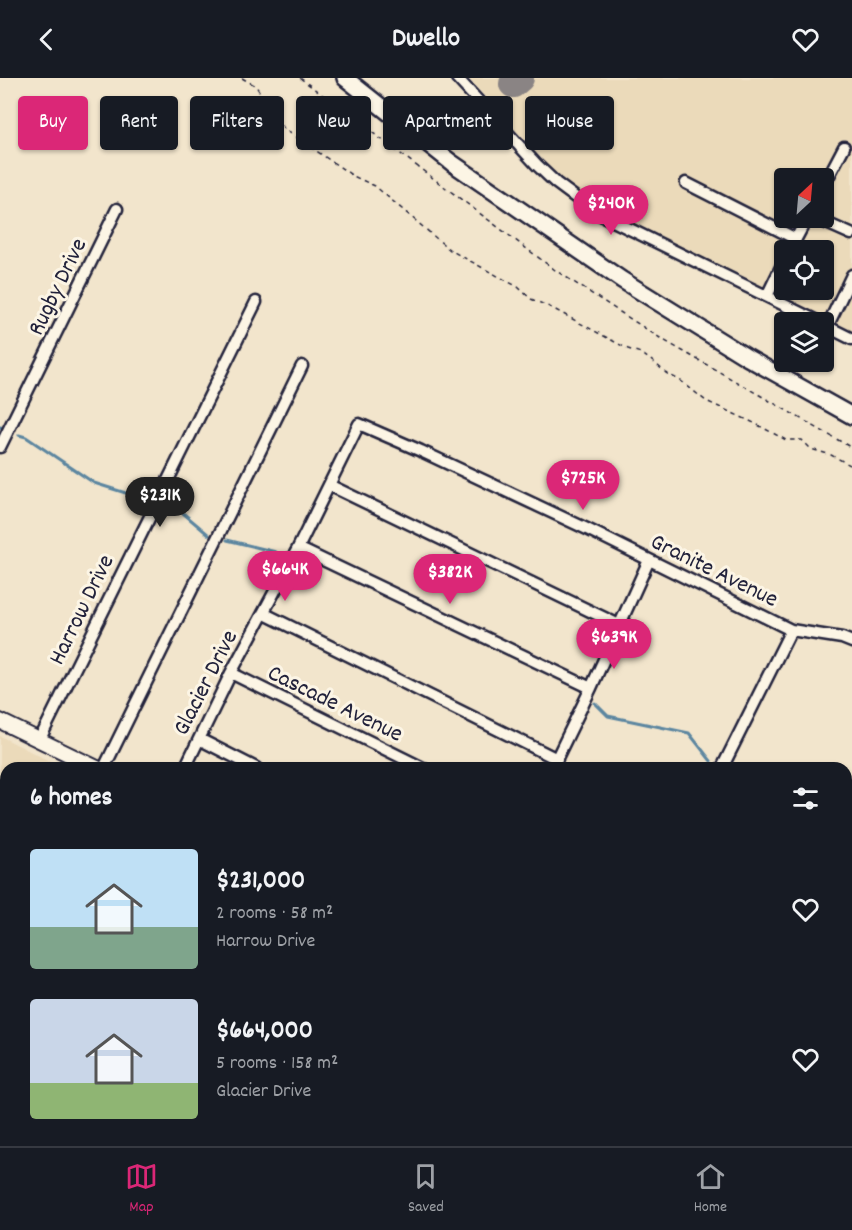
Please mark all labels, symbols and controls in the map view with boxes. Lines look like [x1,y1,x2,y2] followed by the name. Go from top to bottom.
[392,20,460,59] text: Dwello
[30,23,63,56] icon: back
[789,23,822,56] icon: heart
[18,96,88,150] chip: Buy
[100,96,178,150] chip: Rent
[190,96,284,150] chip: Filters
[296,96,371,150] chip: New
[383,96,513,150] chip: Apartment
[525,96,614,150] chip: House
[774,168,834,228] north arrow
[774,168,834,372] map controls
[569,185,653,236] pin: $240K
[587,190,635,218] text: $240K
[21,233,97,342] street label: Rugby Drive
[774,240,834,300] button: locate
[774,312,834,372] button: layers
[541,460,625,511] pin: $725K
[560,465,606,493] text: $725K
[118,477,202,528] pin: $231K
[139,482,181,510] text: $231K
[644,526,783,617] street label: Granite Avenue
[41,549,124,671] street label: Harrow Drive
[243,551,327,602] pin: $664K
[408,554,492,605] pin: $382K
[261,556,309,584] text: $664K
[427,559,473,587] text: $382K
[572,619,656,670] pin: $639K
[590,624,638,652] text: $639K
[166,625,248,742] street label: Glacier Drive
[261,657,408,752] street label: Cascade Avenue
[30,780,112,817] text: 6 homes
[789,782,822,815] icon: filters
[216,863,305,900] text: $231,000
[78,873,150,945] icon: home
[789,893,822,926] icon: heart
[216,900,333,928] text: 2 rooms · 58 m²
[216,928,315,956] text: Harrow Drive
[216,1013,313,1050] text: $664,000
[78,1023,150,1095] icon: home
[789,1043,822,1076] icon: heart
[216,1050,338,1078] text: 5 rooms · 158 m²
[216,1078,311,1106] text: Glacier Drive
[125,1160,158,1219] tab: Map
[408,1160,444,1219] tab: Saved
[694,1160,727,1219] tab: Home

